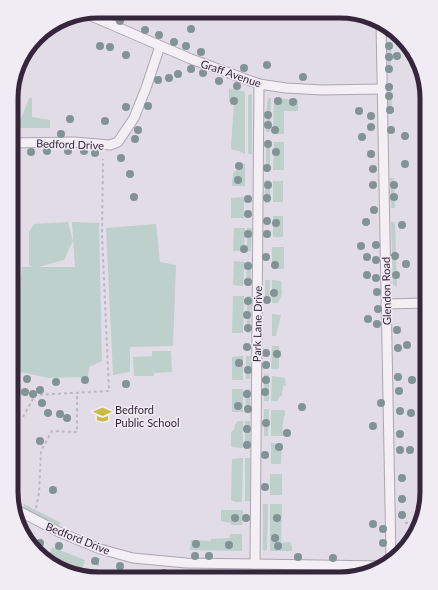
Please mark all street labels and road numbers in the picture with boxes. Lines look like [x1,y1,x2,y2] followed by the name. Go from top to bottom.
[199,57,263,90] street label: Graff Avenue
[36,136,104,152] street label: Bedford Drive
[379,257,393,325] street label: Glendon Road
[250,286,264,362] street label: Park Lane Drive
[44,519,112,557] street label: Bedford Drive

